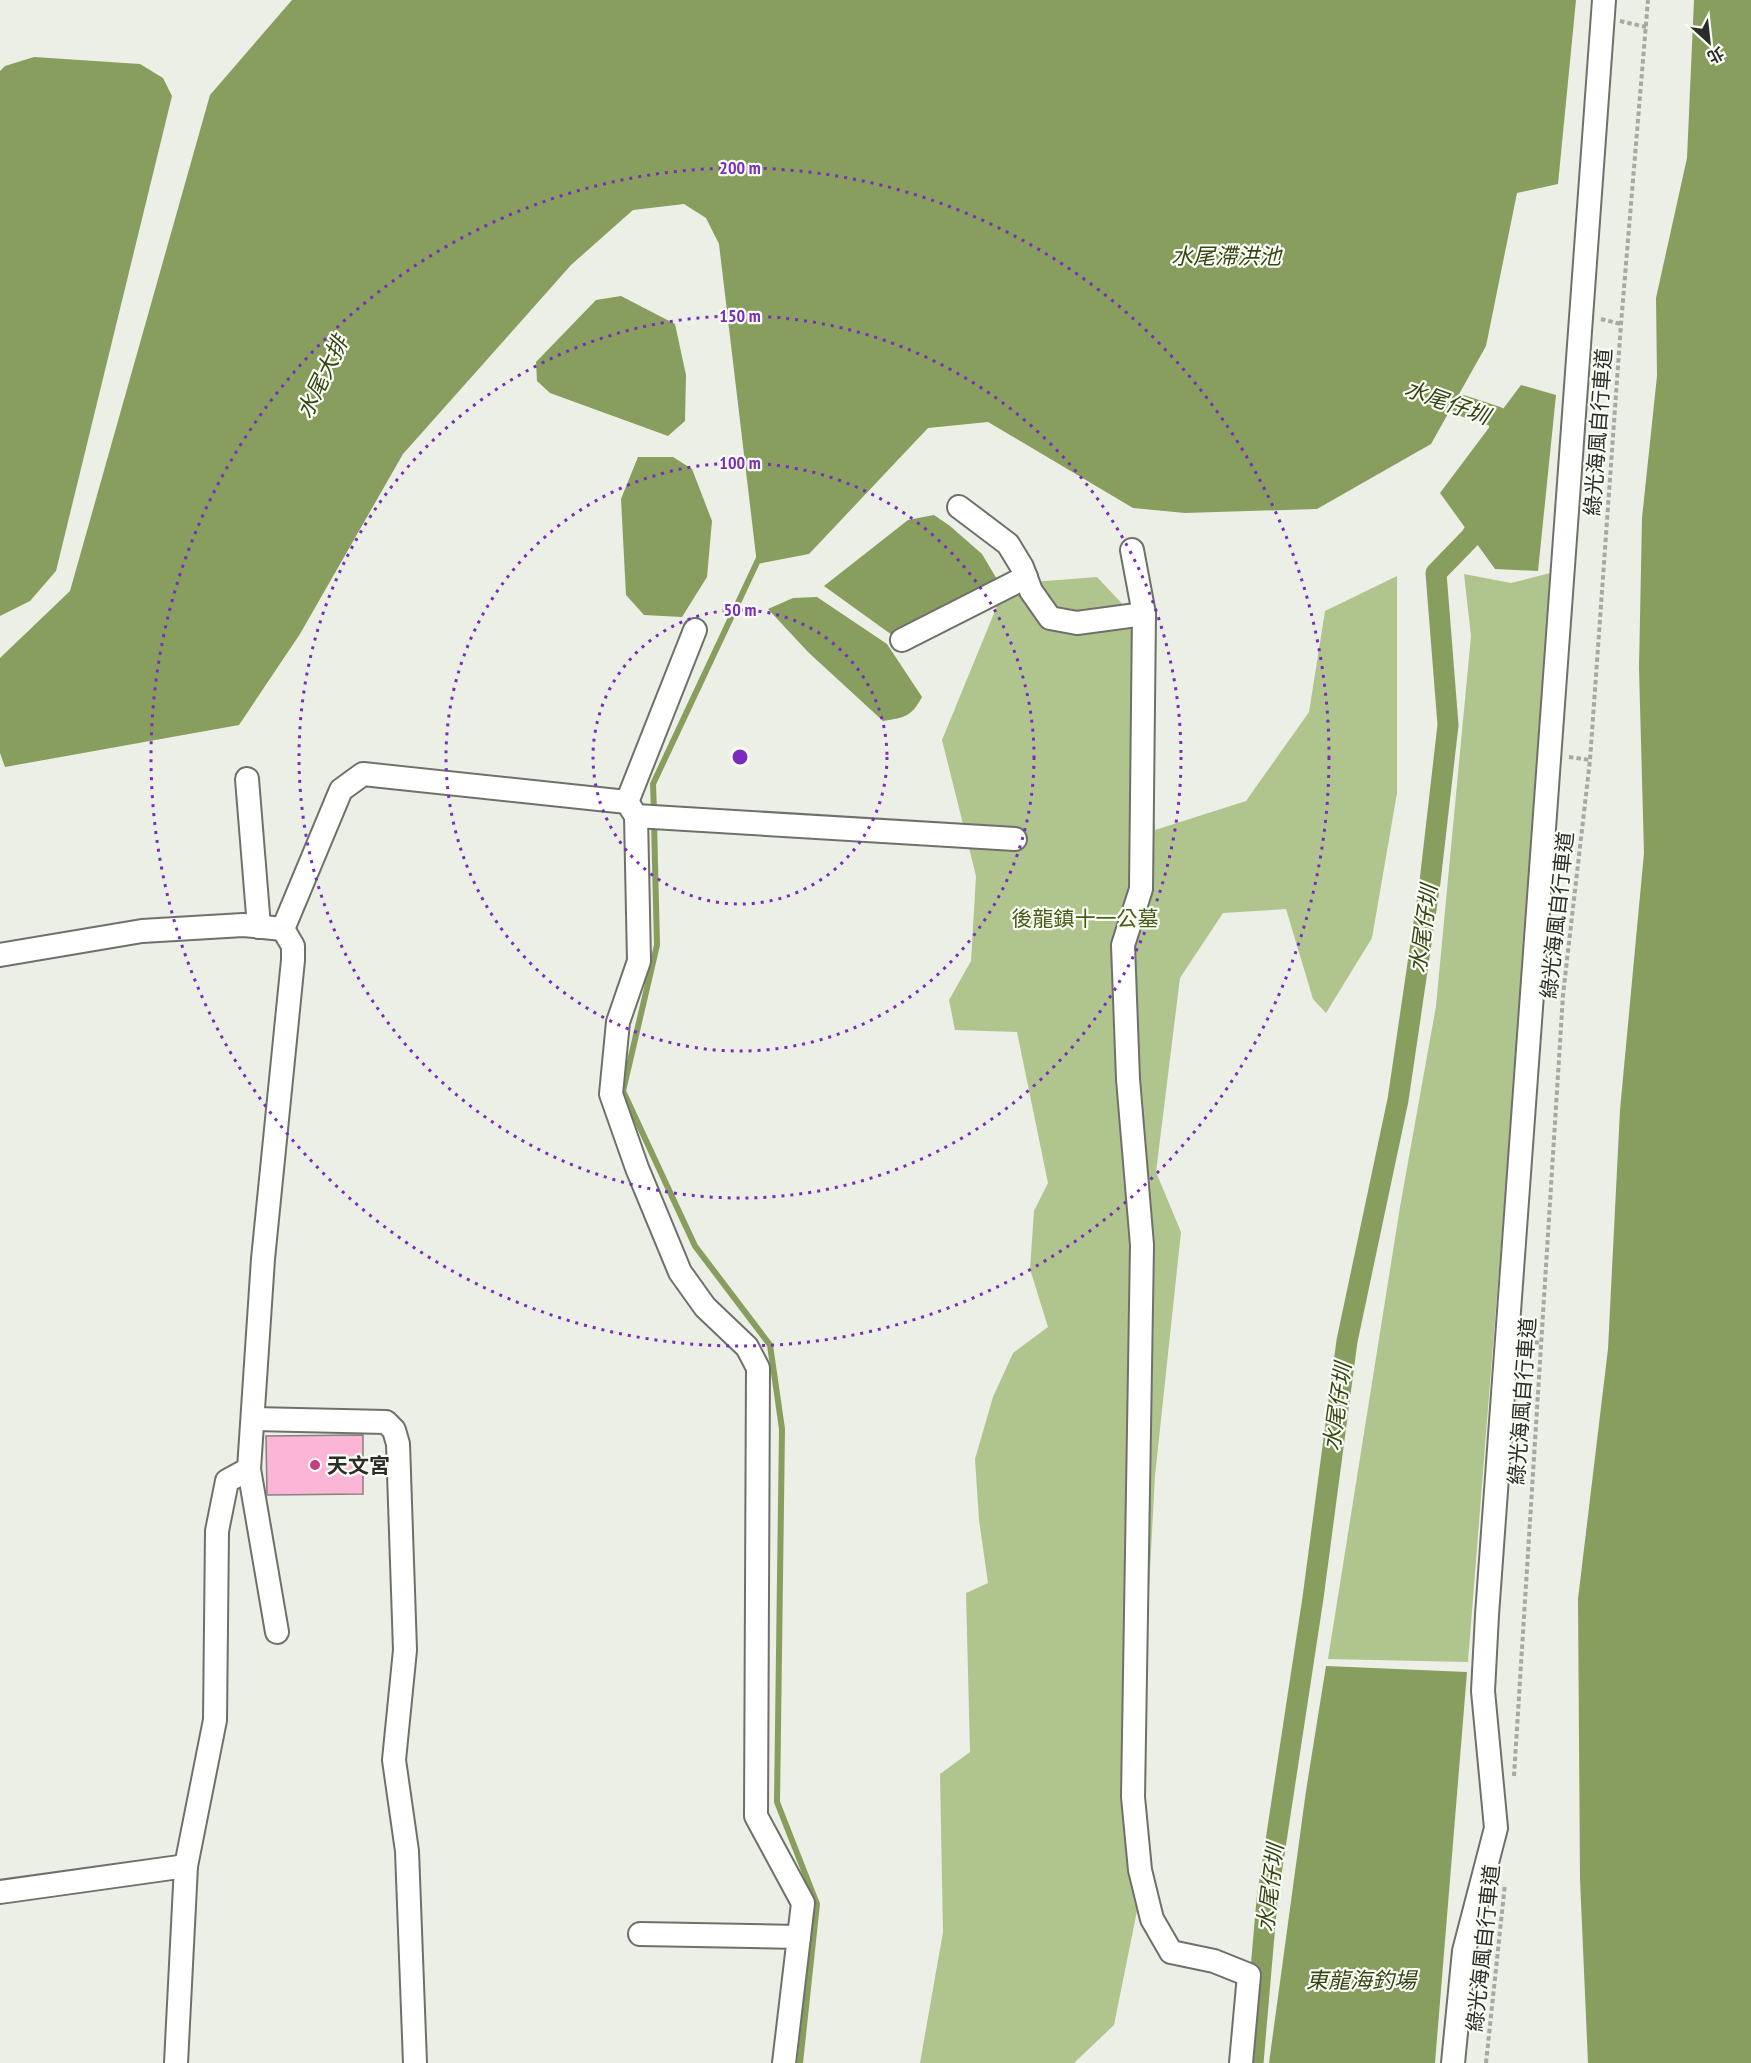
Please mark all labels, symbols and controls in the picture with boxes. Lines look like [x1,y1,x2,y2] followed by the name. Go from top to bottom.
[1679,12,1739,72] north arrow
[1704,43,1727,68] text: 北
[719,156,761,179] text: 200 m
[1171,242,1283,270] water label: 水尾滯洪池
[719,304,761,327] text: 150 m
[290,329,355,423] water label: 水尾大排
[1579,347,1617,517] street label: 綠光海風自行車道
[1401,374,1496,431] water label: 水尾仔圳
[719,451,761,474] text: 100 m
[724,598,756,621] text: 50 m
[730,747,750,767] centre of rings
[1535,830,1579,1000] street label: 綠光海風自行車道
[1403,881,1443,975] water label: 水尾仔圳
[1012,905,1159,932] park label: 後龍鎮十一公墓
[1503,1316,1541,1486] street label: 綠光海風自行車道
[1317,1359,1357,1453] water label: 水尾仔圳
[327,1452,390,1479] place label: 天文宮
[308,1458,322,1472] marker: 天文宮
[1251,1840,1290,1933] water label: 水尾仔圳
[1461,1863,1505,2033] street label: 綠光海風自行車道
[1306,1966,1419,1994] water label: 東龍海釣場

